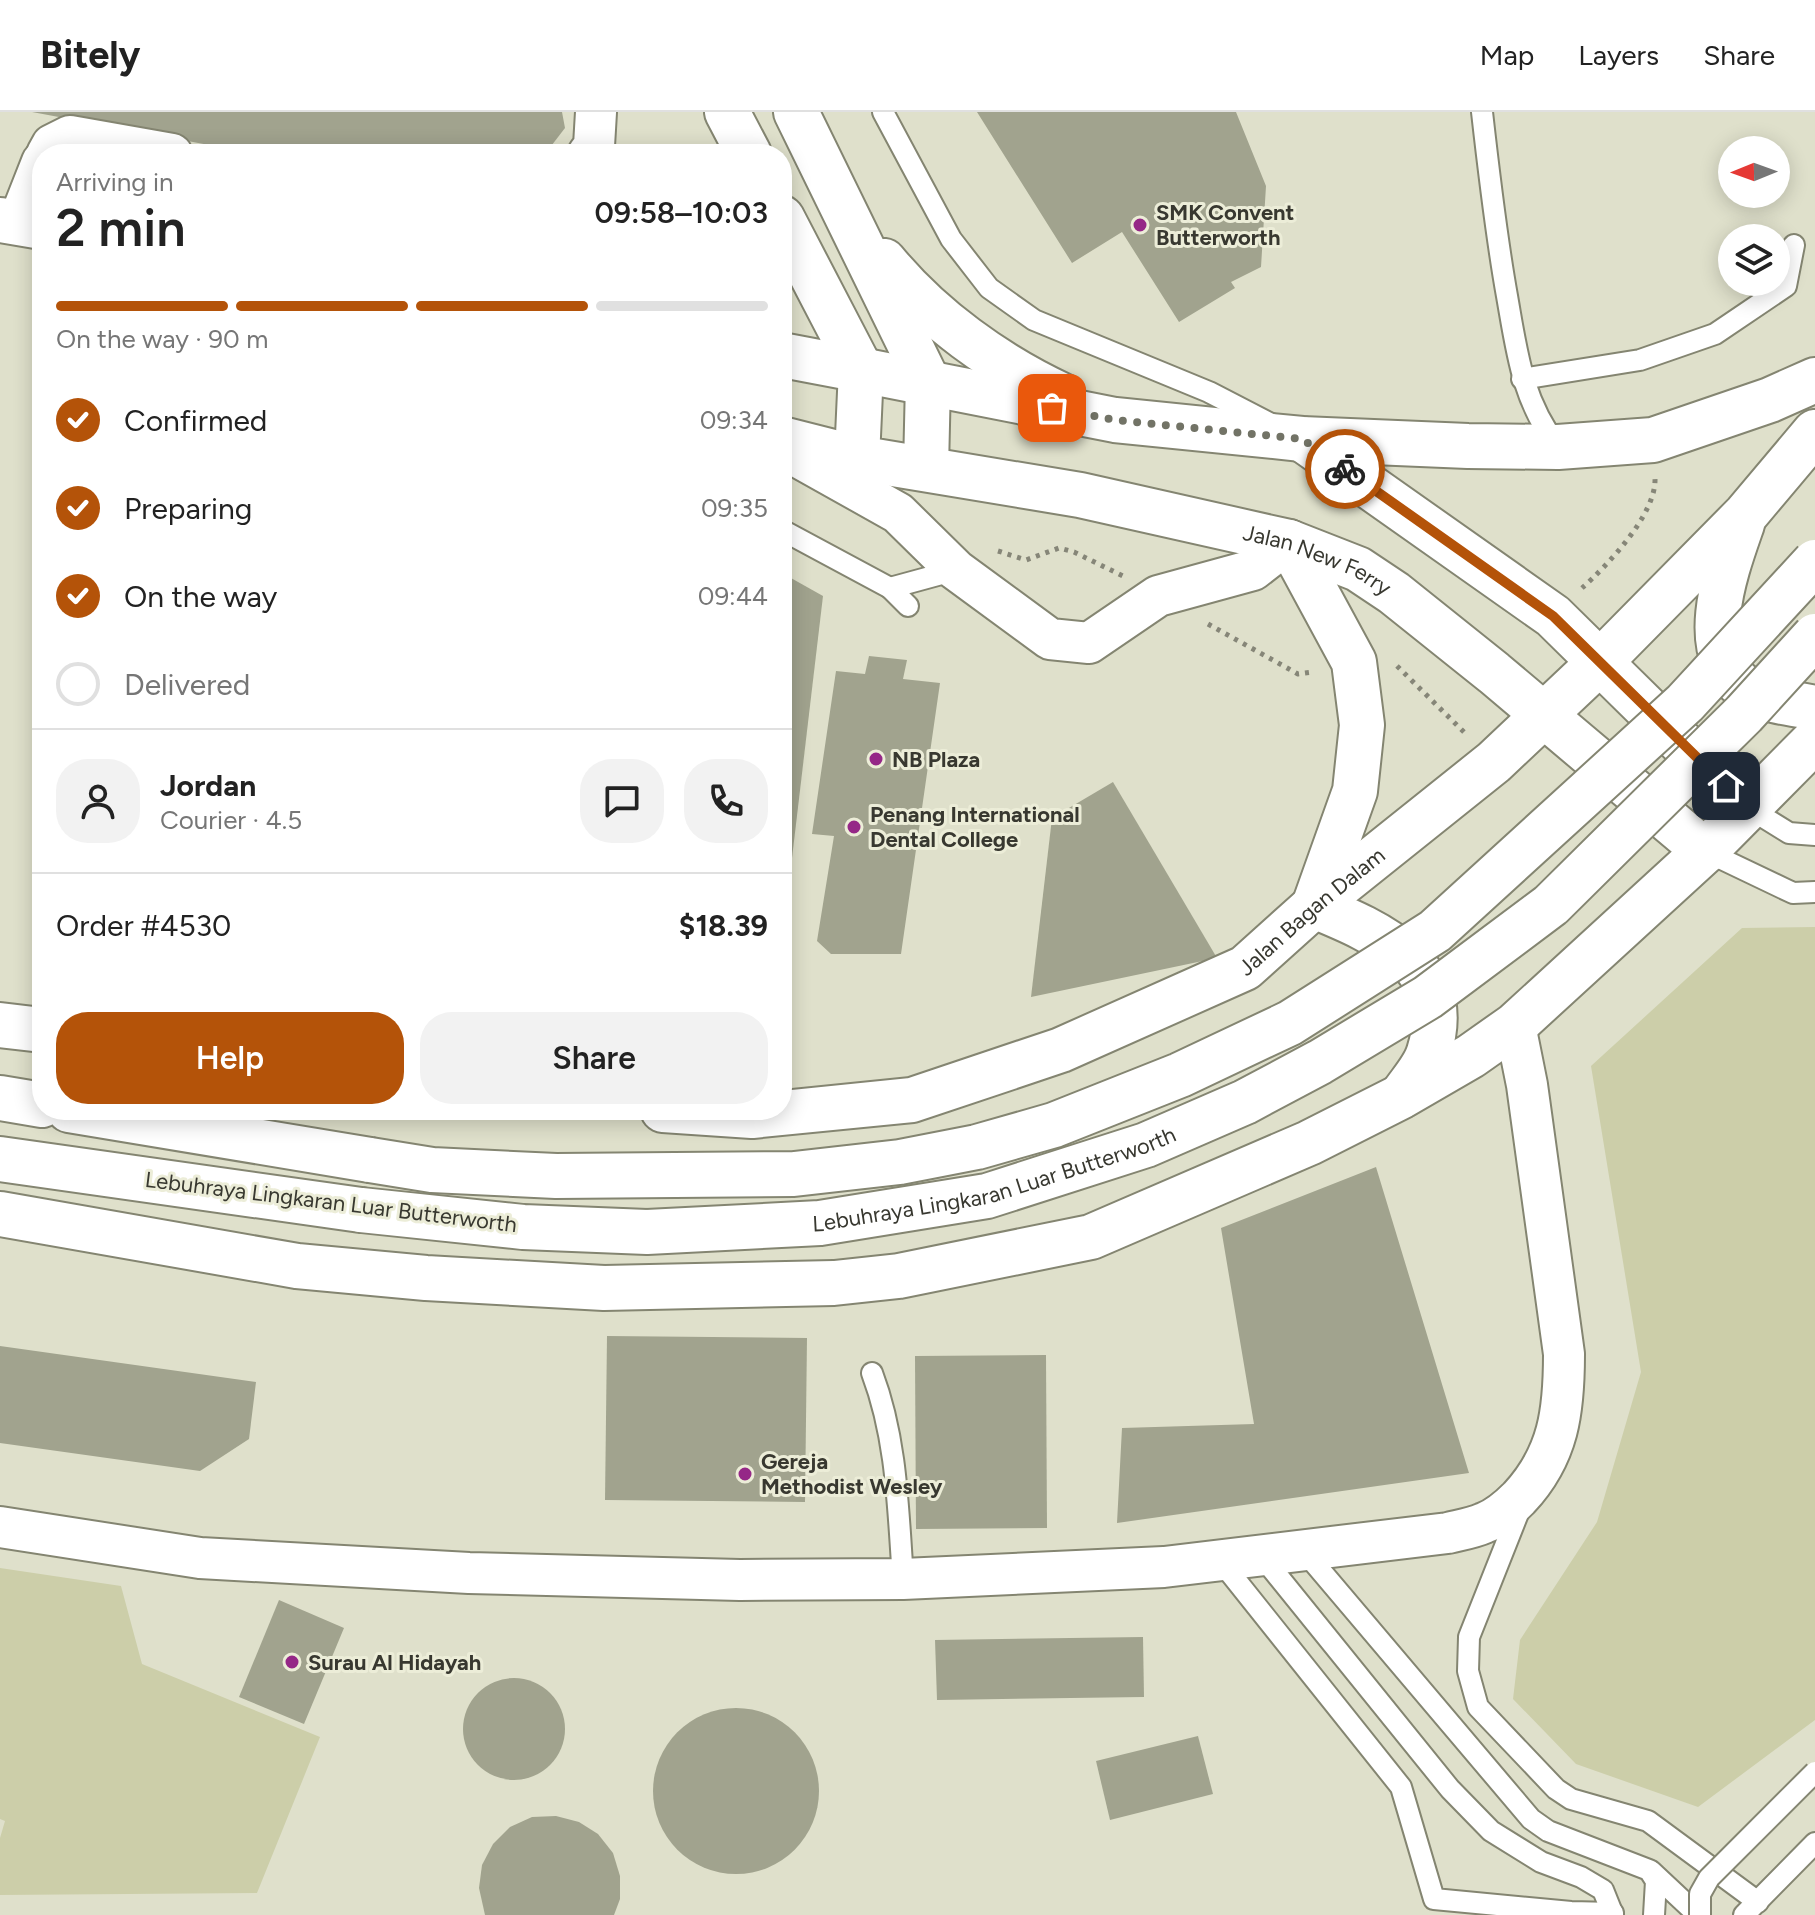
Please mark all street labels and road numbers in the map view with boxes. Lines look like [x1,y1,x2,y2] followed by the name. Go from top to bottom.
[1240,519,1397,601] street label: Jalan New Ferry
[1233,841,1390,981] street label: Jalan Bagan Dalam
[812,1120,1180,1237] street label: Lebuhraya Lingkaran Luar Butterworth
[144,1166,518,1238] street label: Lebuhraya Lingkaran Luar Butterworth

